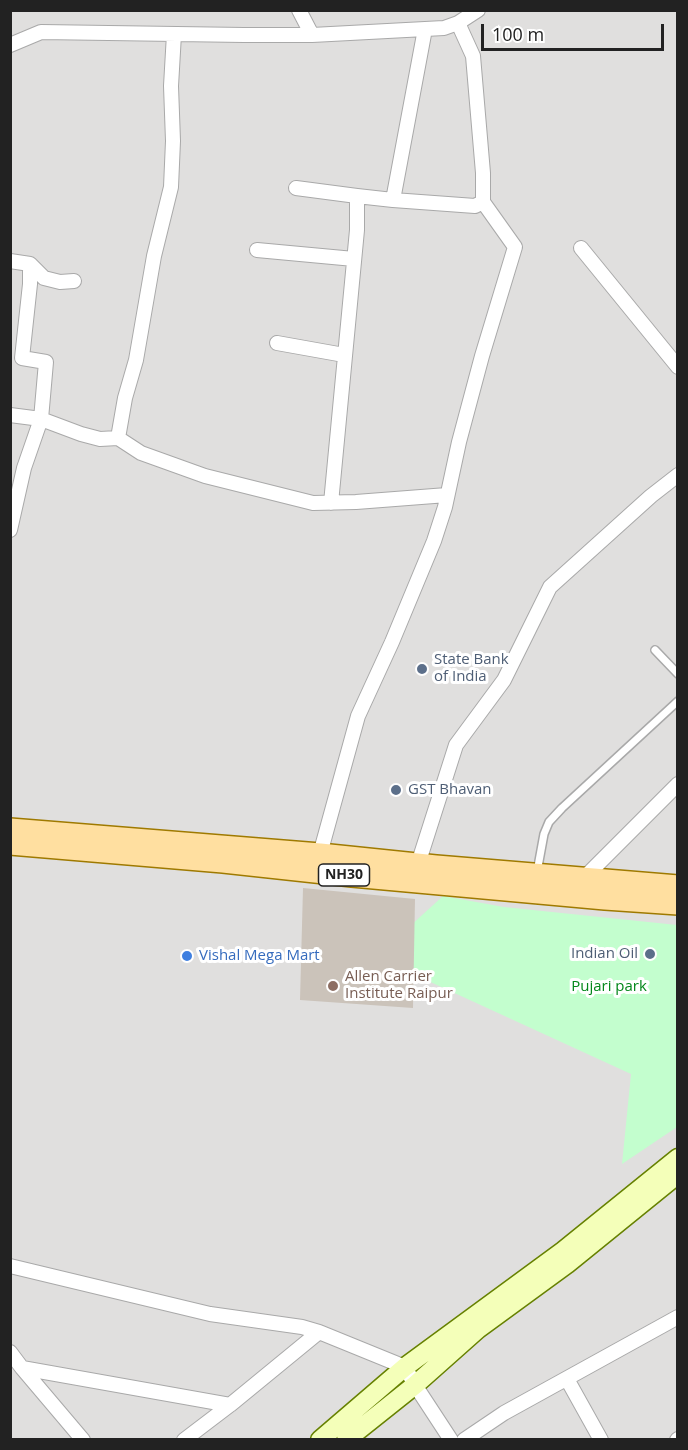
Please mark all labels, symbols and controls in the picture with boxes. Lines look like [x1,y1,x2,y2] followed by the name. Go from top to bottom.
[484,12,667,50] scale bar
[492,22,544,46] text: 100 m
[434,651,509,686] place label: State Bank of India
[415,662,429,676] marker: State Bank of India
[408,781,492,799] place label: GST Bhavan
[389,783,403,797] marker: GST Bhavan
[318,864,370,886] road number: NH30
[571,945,638,963] place label: Indian Oil
[199,947,320,965] place label: Vishal Mega Mart
[643,947,657,961] marker: Indian Oil
[180,949,194,963] marker: Vishal Mega Mart
[345,968,453,1003] place label: Allen Carrier Institute Raipur
[571,978,647,996] park label: Pujari park
[326,979,340,993] marker: Allen Carrier Institute Raipur

